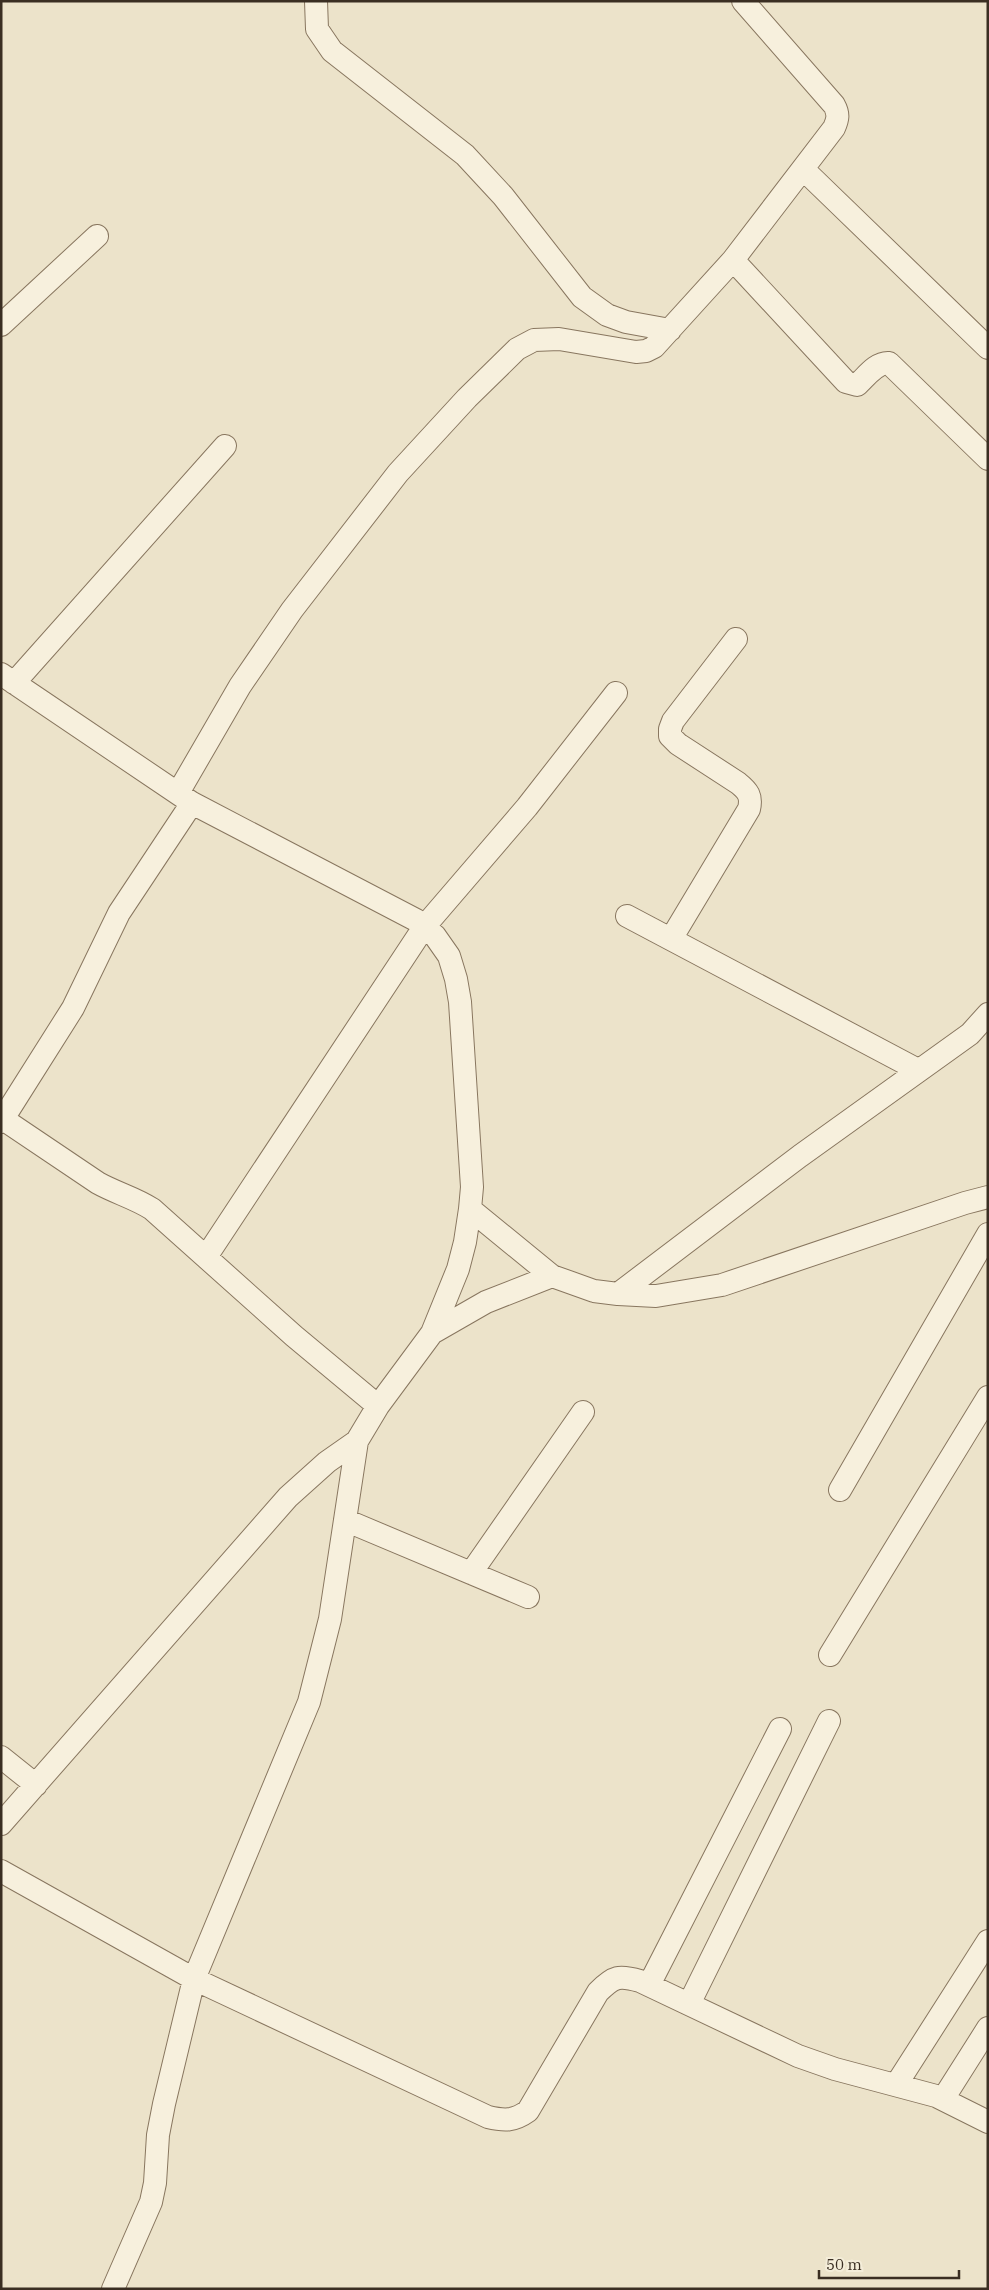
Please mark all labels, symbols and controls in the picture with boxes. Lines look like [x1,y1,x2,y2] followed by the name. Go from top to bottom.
[819,2248,959,2280] scale bar
[826,2255,862,2274] text: 50 m

